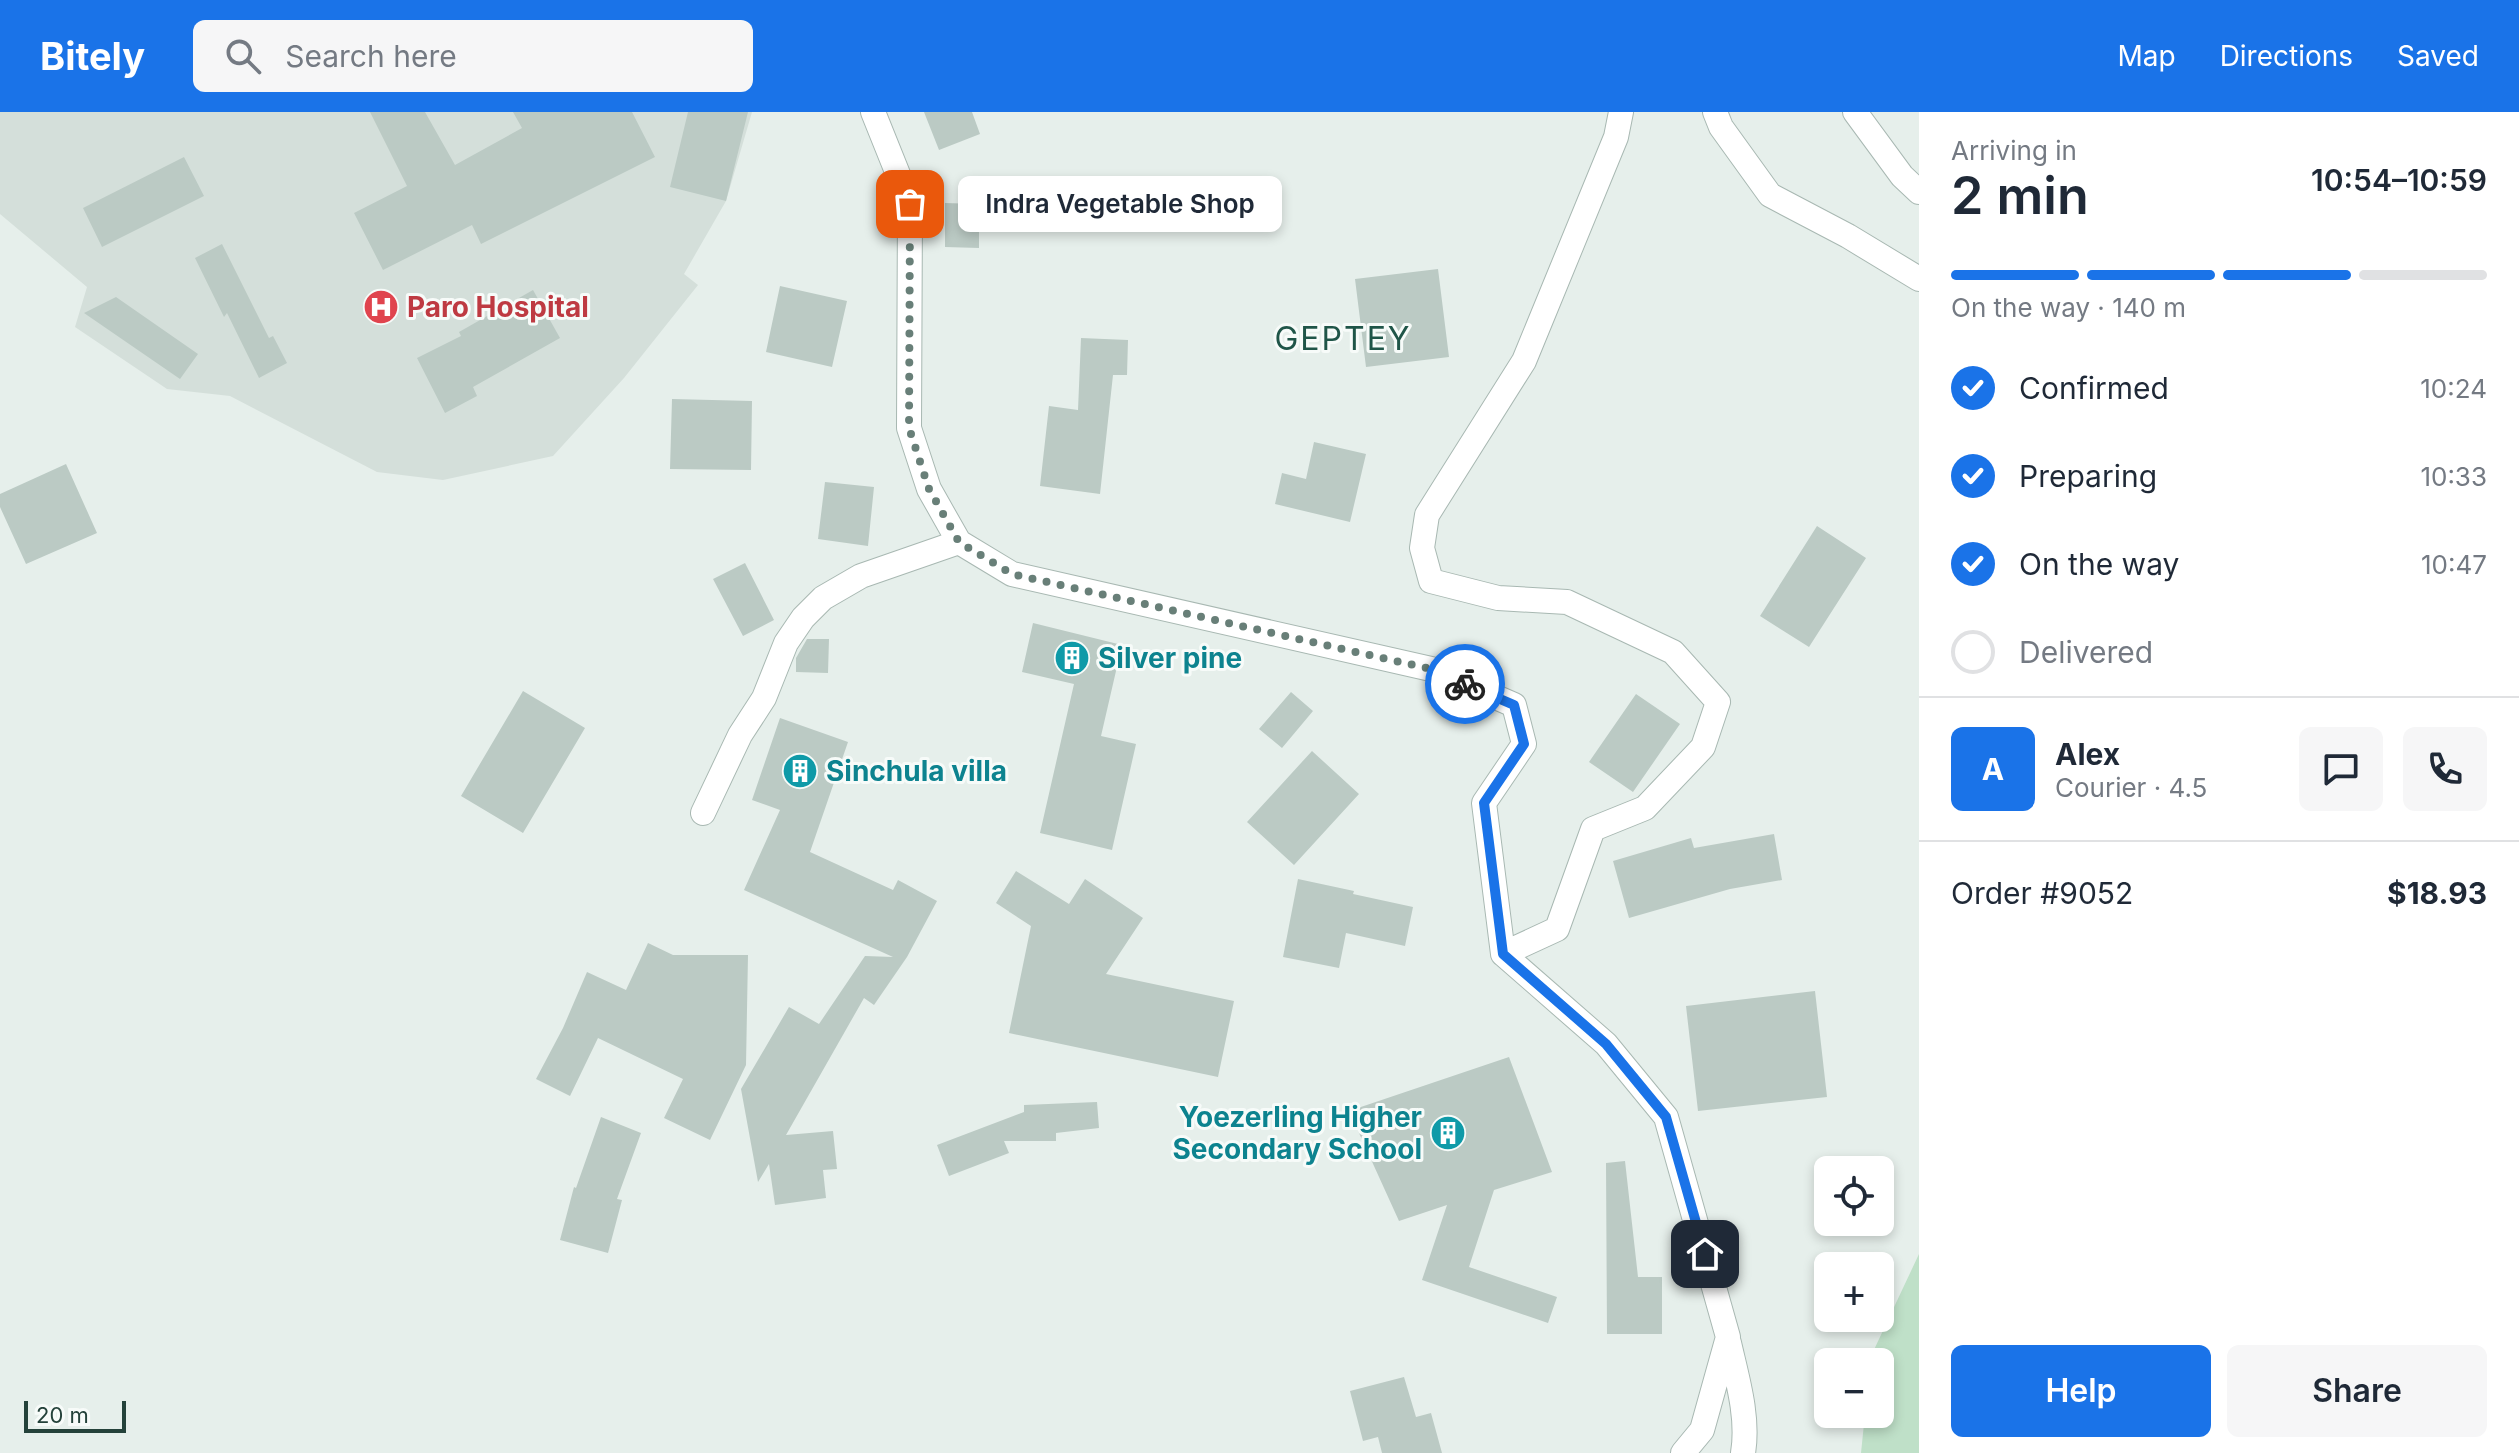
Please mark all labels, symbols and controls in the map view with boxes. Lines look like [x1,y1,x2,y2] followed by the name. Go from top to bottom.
[193,20,753,92] search box
[40,33,145,79] text: Bitely
[221,34,265,78] icon: search
[285,38,457,74] text: Search here
[2117,39,2176,73] text: Map
[2220,39,2353,73] text: Directions
[2397,39,2479,73] text: Saved
[1951,135,2077,166] text: Arriving in
[2311,162,2487,198] text: 10:54–10:59
[1951,164,2089,227] text: 2 min
[876,170,944,238] pin
[958,176,1282,232] callout: Indra Vegetable Shop
[888,182,932,226] icon: bag
[985,188,1255,219] text: Indra Vegetable Shop
[362,288,400,326] hospital icon: Paro Hospital
[407,290,589,324] place label: Paro Hospital
[1951,292,2186,323] text: On the way · 140 m
[1274,319,1412,358] district label: GEPTEY
[1951,366,1995,410] icon: check
[2019,370,2169,406] text: Confirmed
[2420,373,2487,404] text: 10:24
[1951,454,1995,498] icon: check
[2019,458,2157,494] text: Preparing
[2420,461,2487,492] text: 10:33
[1951,542,1995,586] icon: check
[2019,546,2179,582] text: On the way
[2421,549,2487,580] text: 10:47
[2019,634,2153,670] text: Delivered
[1053,639,1091,677] building icon: Silver pine
[1098,641,1242,675] place label: Silver pine
[1425,644,1505,724] courier
[1443,662,1487,706] icon: bike
[2299,727,2383,811] button: chat
[2403,727,2487,811] button: phone
[2055,736,2120,772] text: Alex
[1982,751,2004,787] text: A
[781,752,819,790] building icon: Sinchula villa
[826,754,1007,788] place label: Sinchula villa
[2055,772,2207,803] text: Courier · 4.5
[1951,875,2133,911] text: Order #9052
[2387,875,2487,911] text: $18.93
[1173,1100,1422,1166] place label: Yoezerling Higher Secondary School
[1429,1114,1467,1152] building icon: Yoezerling Higher Secondary School
[1814,1156,1894,1428] map controls
[1814,1156,1894,1236] button: locate
[1671,1220,1739,1288] pin
[1683,1232,1727,1276] icon: home
[1814,1252,1894,1332] button: +
[1951,1345,2211,1437] button: Help
[2227,1345,2487,1437] button: Share
[1814,1348,1894,1428] button: −
[24,1397,126,1433] scale bar
[36,1402,89,1428] text: 20 m

